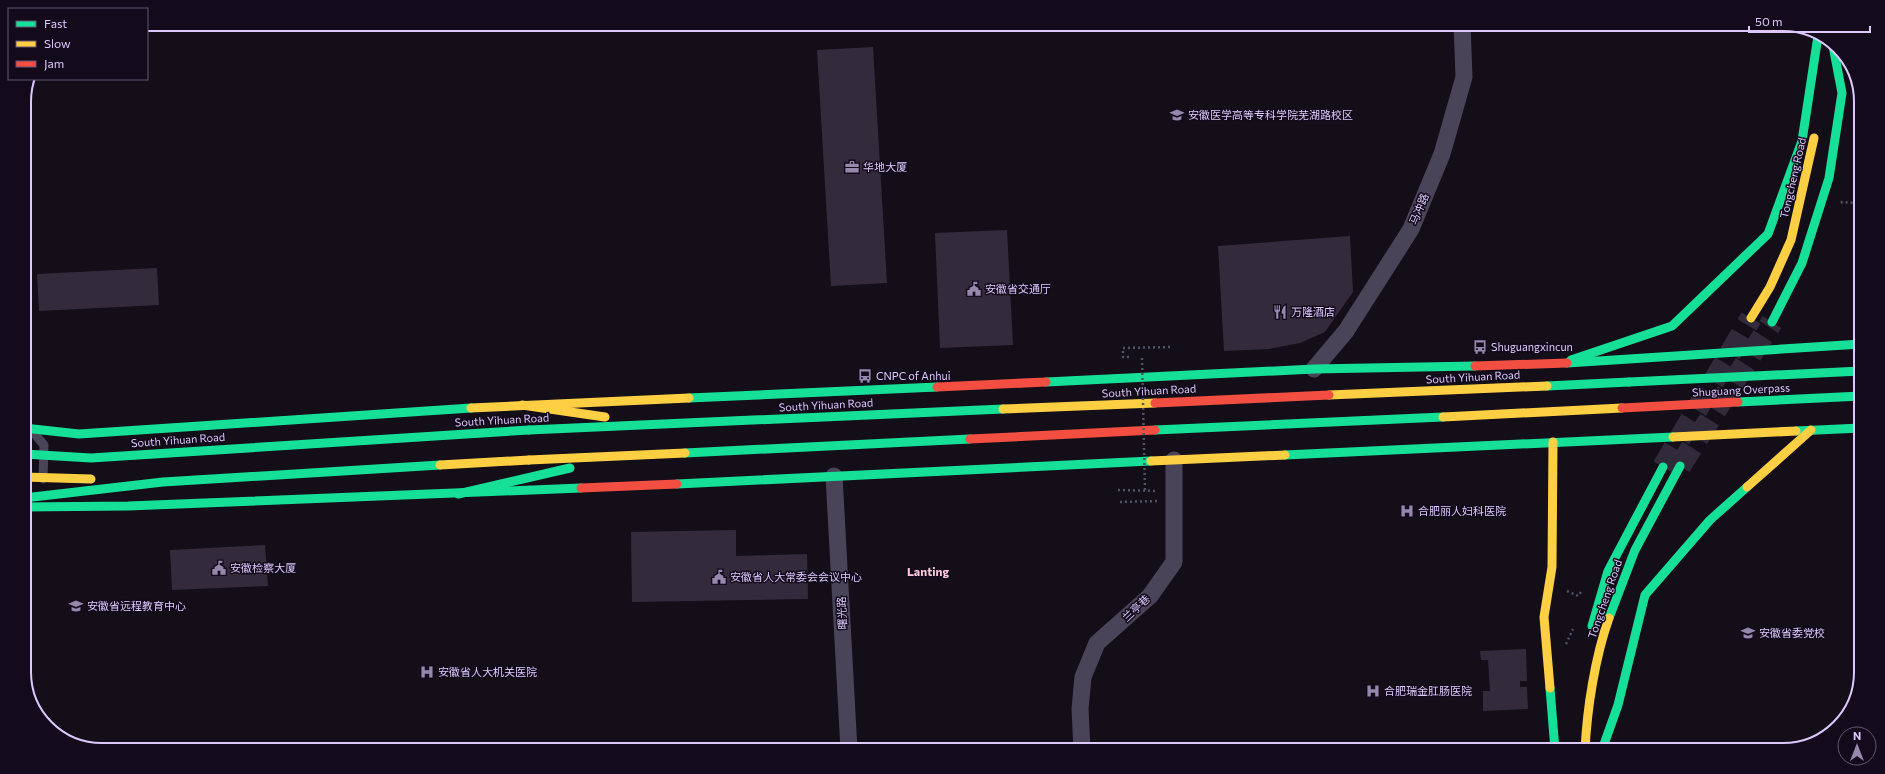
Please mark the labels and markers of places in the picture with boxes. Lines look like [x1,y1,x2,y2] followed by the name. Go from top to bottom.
[1169,107,1185,123] school or university icon: 安徽医学高等专科学院芜湖路校区
[1188,108,1353,121] place label: 安徽医学高等专科学院芜湖路校区
[844,159,860,175] office icon: 华地大厦
[863,160,907,173] place label: 华地大厦
[966,281,982,297] public building icon: 安徽省交通厅
[985,282,1051,295] place label: 安徽省交通厅
[1272,304,1288,320] restaurant icon: 万隆酒店
[1291,305,1335,318] place label: 万隆酒店
[1472,339,1488,355] bus stop icon: Shuguangxincun
[1491,340,1573,353] place label: Shuguangxincun
[857,368,873,384] bus stop icon: CNPC of Anhui
[876,369,951,382] place label: CNPC of Anhui
[1399,503,1415,519] hospital icon: 合肥丽人妇科医院
[1418,504,1506,517] place label: 合肥丽人妇科医院
[211,560,227,576] public building icon: 安徽检察大厦
[230,561,296,574] place label: 安徽检察大厦
[711,569,727,585] public building icon: 安徽省人大常委会会议中心
[730,570,862,583] place label: 安徽省人大常委会会议中心
[68,598,84,614] school or university icon: 安徽省远程教育中心
[87,599,186,612] place label: 安徽省远程教育中心
[1740,625,1756,641] school or university icon: 安徽省委党校
[1759,626,1825,639] place label: 安徽省委党校
[419,664,435,680] hospital icon: 安徽省人大机关医院
[438,665,537,678] place label: 安徽省人大机关医院
[1365,683,1381,699] hospital icon: 合肥瑞金肛肠医院
[1384,684,1472,697] place label: 合肥瑞金肛肠医院

